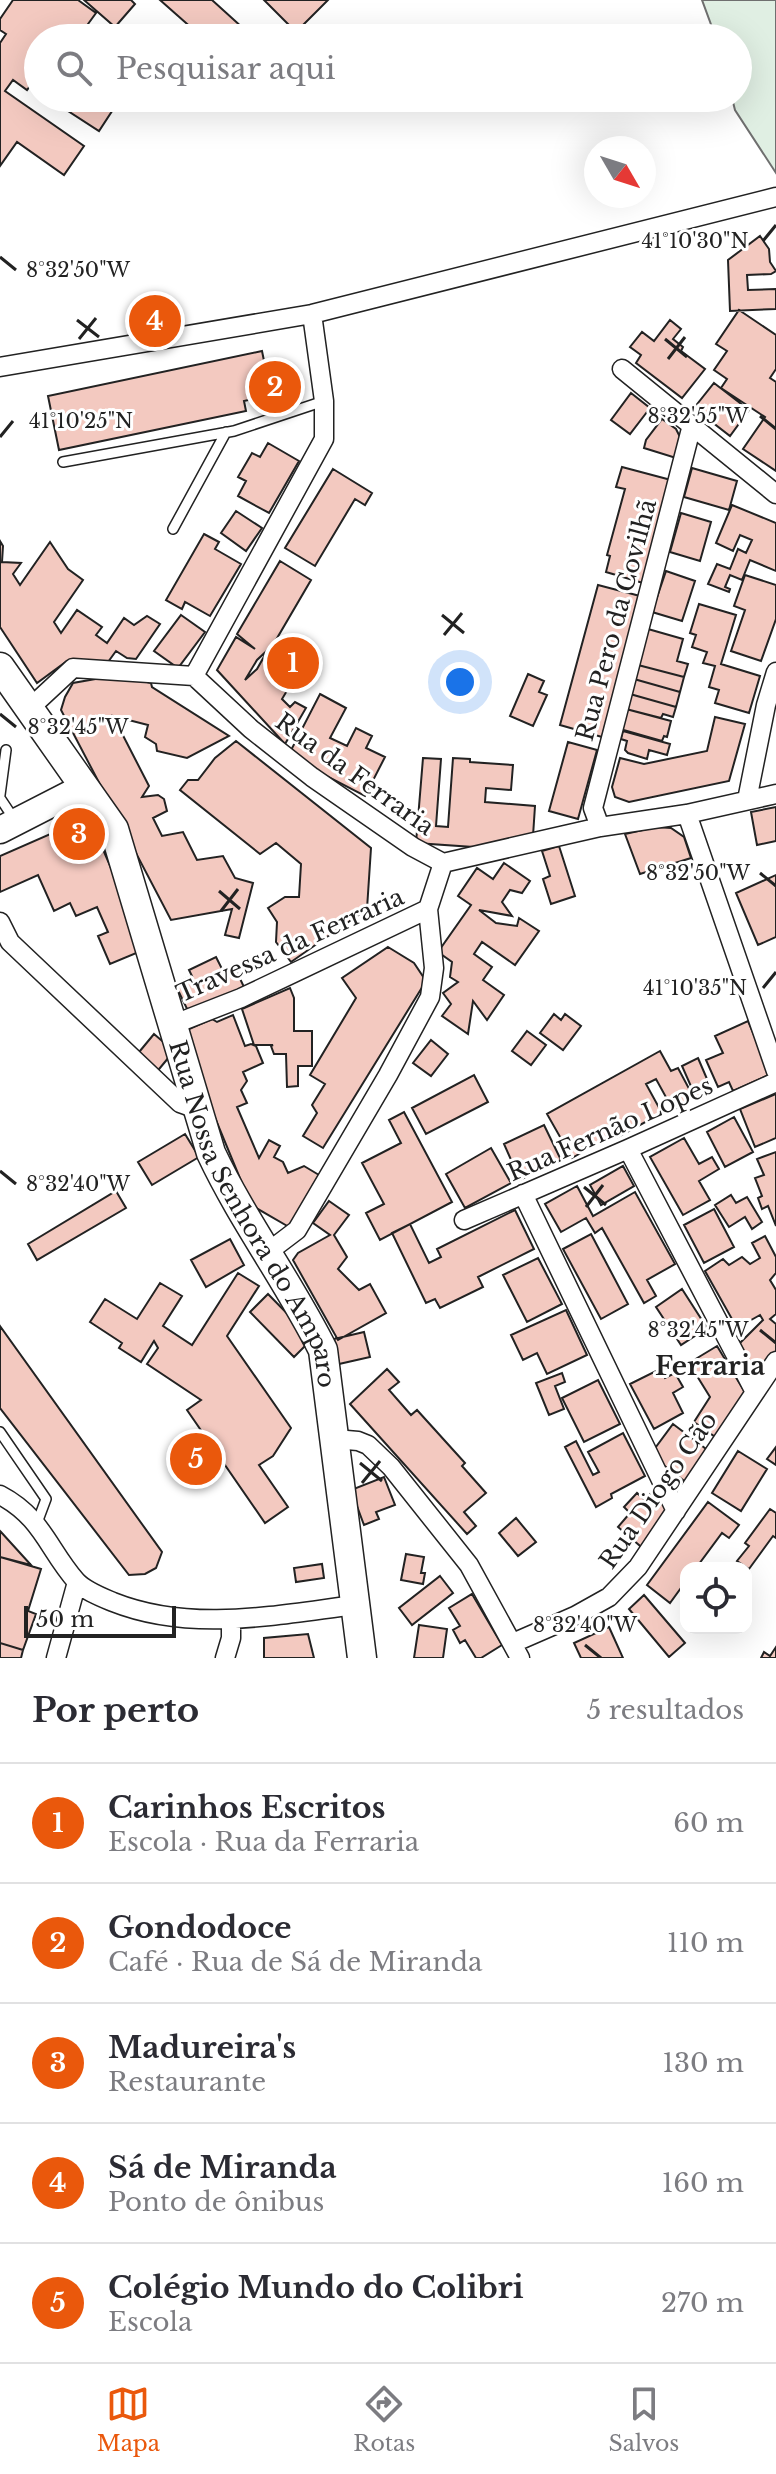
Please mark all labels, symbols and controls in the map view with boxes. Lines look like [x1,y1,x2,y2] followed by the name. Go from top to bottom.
[24,24,752,112] search box
[52,46,96,90] icon: search
[116,50,335,87] text: Pesquisar aqui
[584,136,656,208] north arrow
[641,229,749,253] text: 41°10'30"N
[26,258,130,282] text: 8°32'50"W
[129,291,181,351] pin: 4
[249,357,301,417] pin: 2
[647,404,749,428] text: 8°32'55"W
[29,409,133,433] text: 41°10'25"N
[570,495,662,744] street label: Rua Pero da Covilhã
[267,633,319,693] pin: 1
[440,662,480,702] your location
[270,707,441,842] street label: Rua da Ferraria
[27,715,129,739] text: 8°32'45"W
[53,804,105,864] pin: 3
[646,861,750,885] text: 8°32'50"W
[172,882,409,1008] street label: Travessa da Ferraria
[643,976,747,1000] text: 41°10'35"N
[164,1037,342,1389] street label: Rua Nossa Senhora do Amparo
[503,1071,717,1187] street label: Rua Fernão Lopes
[26,1172,131,1196] text: 8°32'40"W
[647,1318,749,1342] text: 8°32'45"W
[655,1350,765,1382] district label: Ferraria
[593,1406,723,1574] street label: Rua Diogo Cão
[170,1429,222,1489] pin: 5
[680,1562,752,1634] map controls
[680,1562,752,1634] button: locate
[24,1602,176,1638] scale bar
[36,1606,94,1633] text: 50 m
[533,1613,638,1637] text: 8°32'40"W
[32,1689,199,1731] text: Por perto
[586,1694,744,1726] text: 5 resultados
[108,1789,386,1826] text: Carinhos Escritos
[52,1807,64,1839] text: 1
[673,1807,744,1839] text: 60 m
[108,1826,419,1858] text: Escola · Rua da Ferraria
[108,1909,292,1946] text: Gondodoce
[50,1927,66,1959] text: 2
[667,1927,744,1959] text: 110 m
[108,1946,482,1978] text: Café · Rua de Sá de Miranda
[108,2029,296,2066] text: Madureira's
[50,2047,66,2079] text: 3
[662,2047,744,2079] text: 130 m
[108,2066,266,2098] text: Restaurante
[108,2149,337,2186] text: Sá de Miranda
[49,2167,67,2199] text: 4
[662,2167,744,2199] text: 160 m
[108,2186,324,2218] text: Ponto de ônibus
[108,2269,524,2306] text: Colégio Mundo do Colibri
[50,2287,66,2319] text: 5
[661,2287,744,2319] text: 270 m
[108,2306,192,2338] text: Escola
[97,2382,160,2457] tab: Mapa
[353,2382,415,2457] tab: Rotas
[609,2382,679,2457] tab: Salvos

